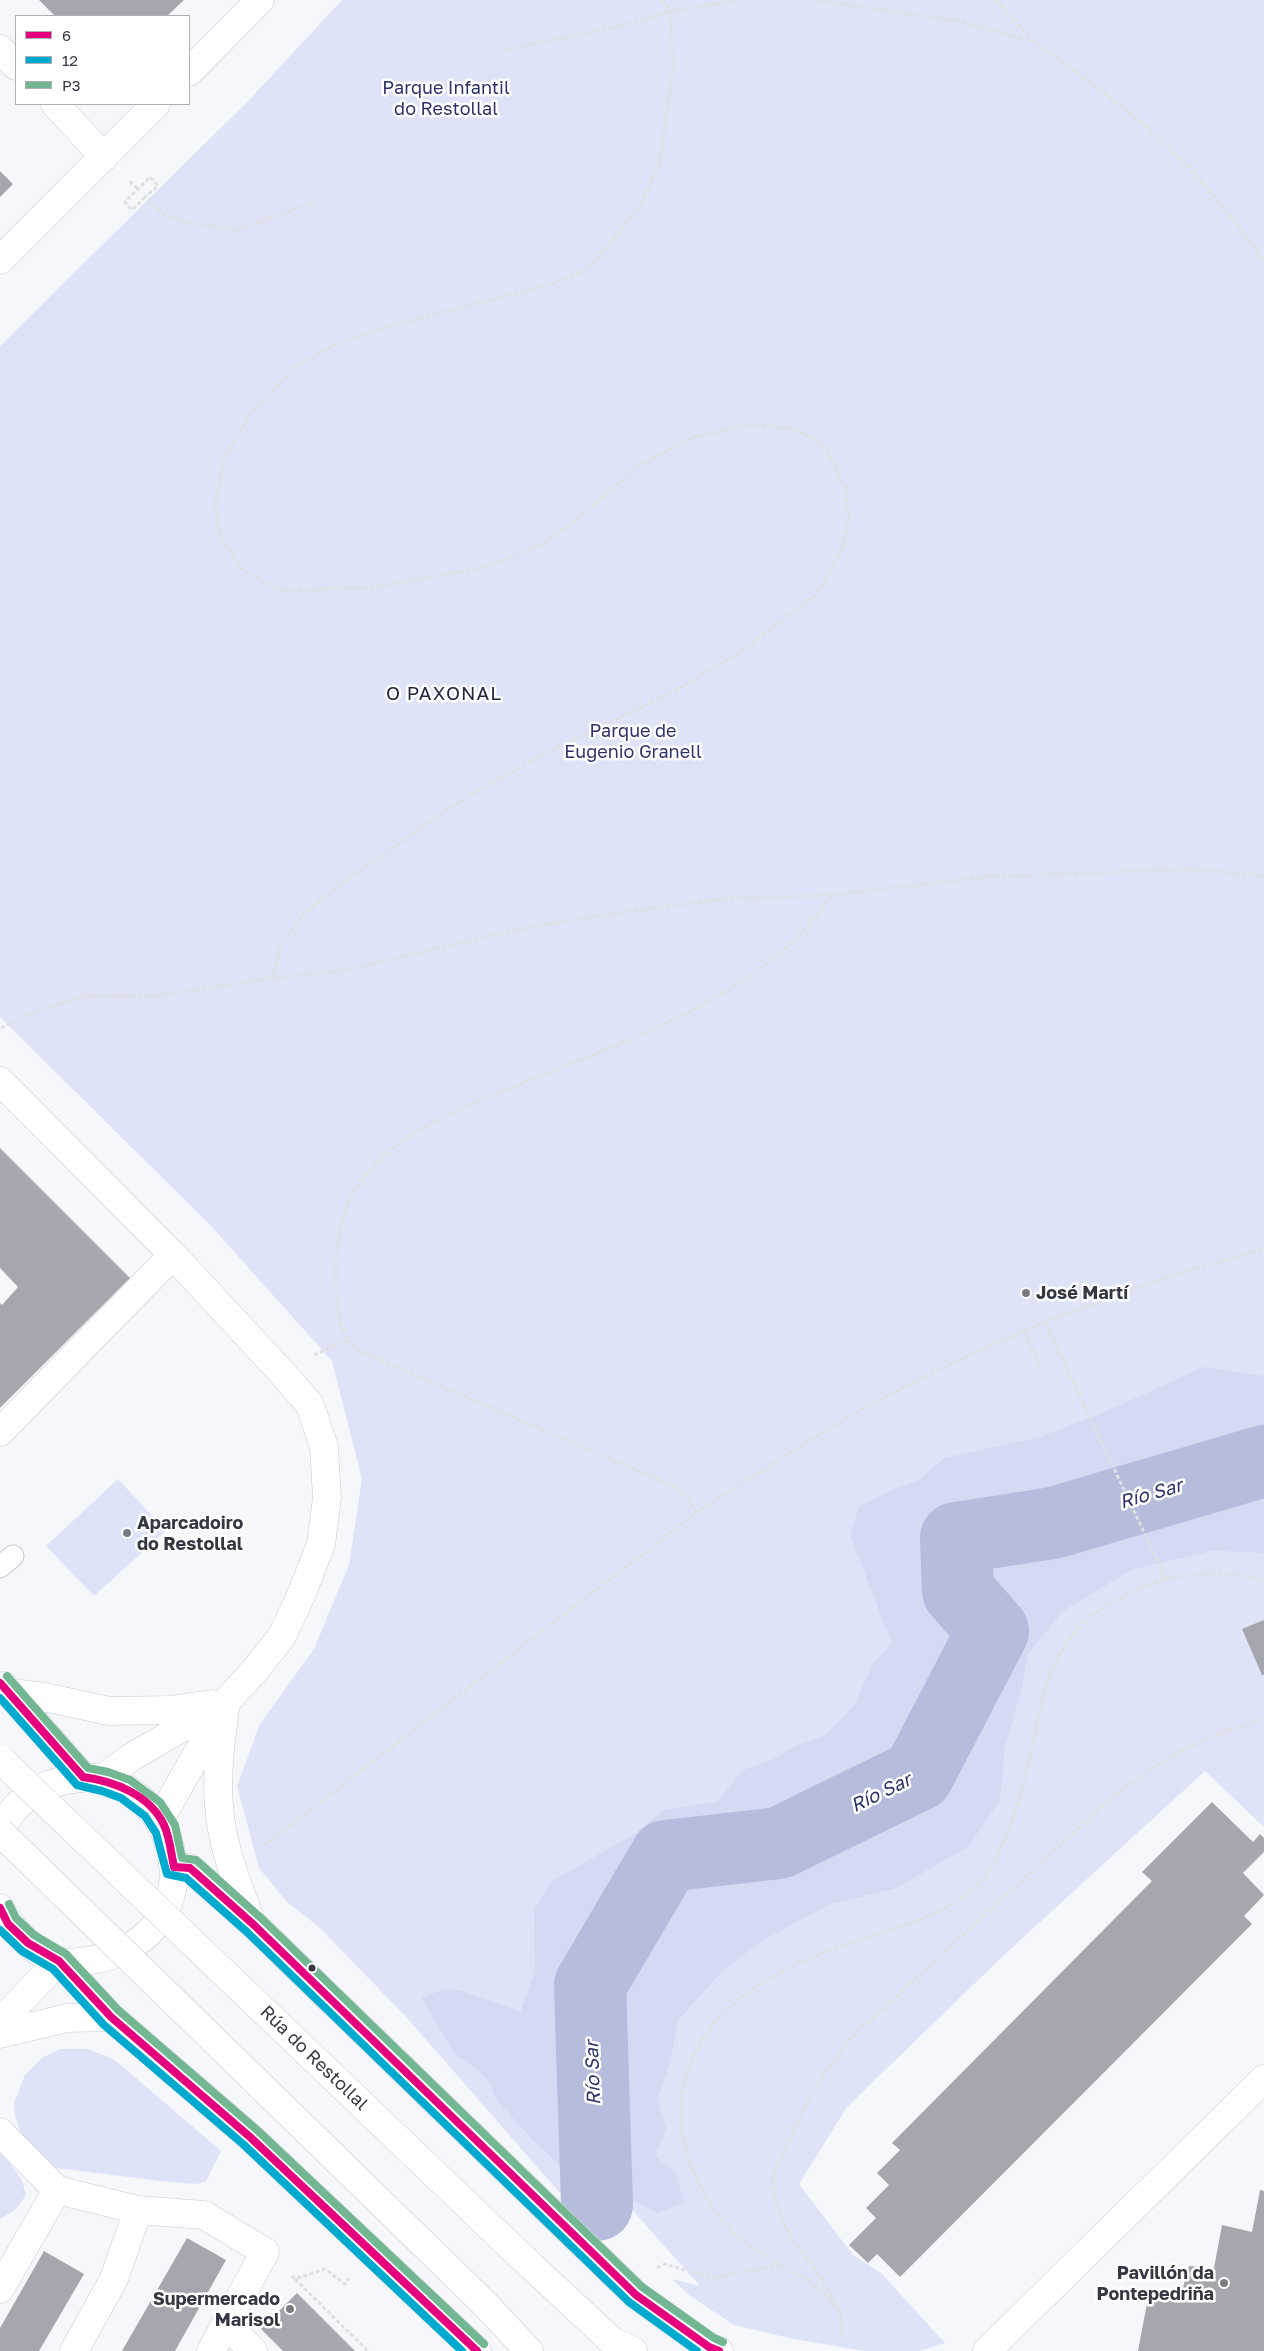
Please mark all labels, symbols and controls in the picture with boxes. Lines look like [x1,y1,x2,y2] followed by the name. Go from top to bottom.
[15,15,190,105] legend
[62,26,71,44] text: 6
[62,51,78,69] text: 12
[62,76,81,94] text: P3
[382,77,510,120] park label: Parque Infantil do Restollal
[385,683,503,705] district label: O PAXONAL
[564,720,702,762] park label: Parque de Eugenio Granell
[1036,1282,1128,1304] place label: José Martí
[1020,1287,1032,1299] marker: José Martí
[1117,1474,1185,1514] water label: Río Sar
[137,1512,243,1555] place label: Aparcadoiro do Restollal
[121,1527,133,1539] marker: Aparcadoiro do Restollal
[847,1769,915,1817] water label: Río Sar
[307,1963,317,1973] unlabelled marker
[256,2001,372,2115] street label: Rúa do Restollal
[580,2040,606,2106] water label: Río Sar
[1097,2262,1214,2304] place label: Pavillón da Pontepedriña
[1218,2277,1230,2289] marker: Pavillón da Pontepedriña
[153,2288,280,2330] place label: Supermercado Marisol
[284,2303,296,2315] marker: Supermercado Marisol

